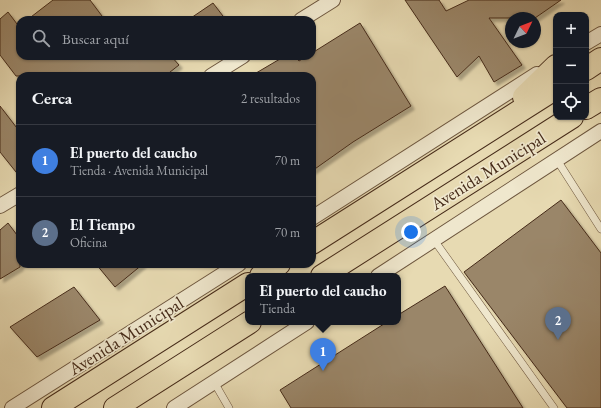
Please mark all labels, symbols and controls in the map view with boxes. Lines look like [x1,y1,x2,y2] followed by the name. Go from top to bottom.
[505,12,541,48] north arrow
[553,12,589,120] map controls
[553,12,589,48] button: +
[16,16,316,60] search box
[30,27,52,49] icon: search
[62,29,129,48] text: Buscar aquí
[553,48,589,84] button: −
[553,84,589,120] button: locate
[32,87,72,109] text: Cerca
[241,90,300,107] text: 2 resultados
[425,126,550,216] street label: Avenida Municipal
[70,143,197,162] text: El puerto del caucho
[42,152,48,169] text: 1
[275,152,300,169] text: 70 m
[70,162,208,179] text: Tienda · Avenida Municipal
[70,215,135,234] text: El Tiempo
[401,222,421,242] your location
[42,224,48,241] text: 2
[275,224,300,241] text: 70 m
[70,234,107,251] text: Oficina
[245,273,401,325] popup
[259,281,387,300] text: El puerto del caucho
[63,291,188,381] street label: Avenida Municipal
[259,300,295,317] text: Tienda
[545,307,571,340] pin: 2
[310,338,336,371] pin: 1

